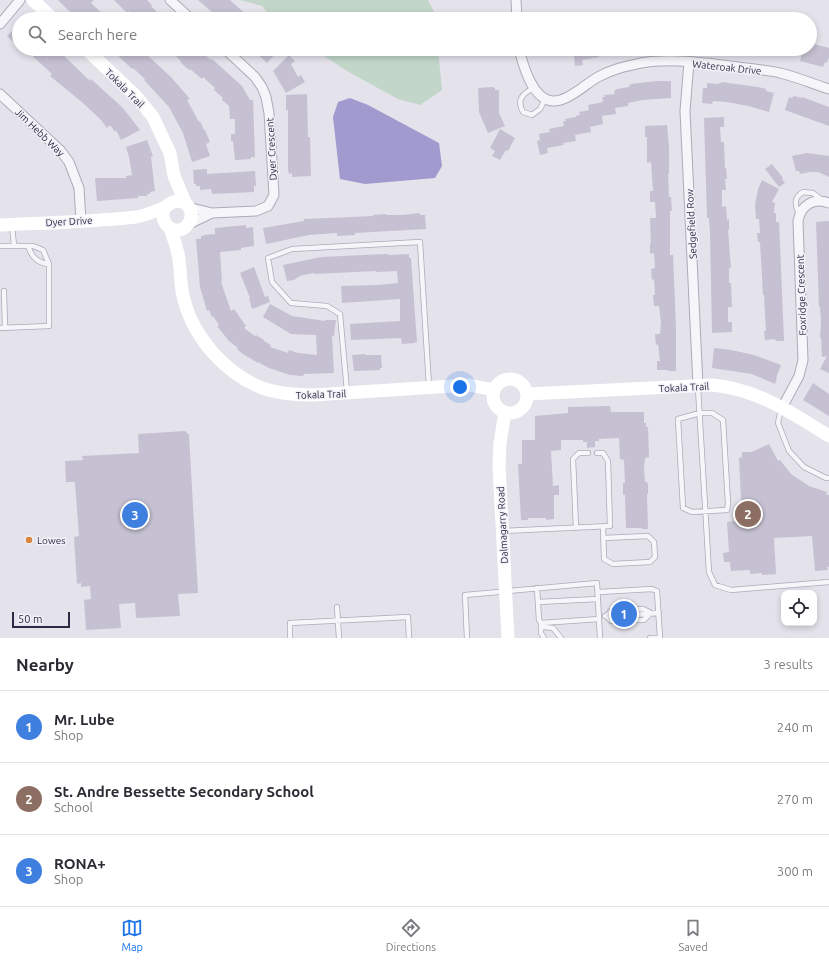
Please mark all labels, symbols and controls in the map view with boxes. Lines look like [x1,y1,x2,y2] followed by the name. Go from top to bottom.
[12,12,817,56] search box
[26,23,48,45] icon: search
[58,26,137,43] text: Search here
[692,58,762,77] street label: Wateroak Drive
[103,67,147,110] street label: Tokala Trail
[13,106,67,159] street label: Jim Hebb Way
[264,117,279,181] street label: Dyer Crescent
[684,188,699,259] street label: Sedgefield Row
[45,215,93,228] street label: Dyer Drive
[795,254,808,336] street label: Foxridge Crescent
[450,377,470,397] your location
[659,381,710,394] street label: Tokala Trail
[296,388,347,401] street label: Tokala Trail
[495,486,510,564] street label: Dalmagarry Road
[735,499,761,529] pin: 2
[122,500,148,530] pin: 3
[24,535,34,545] marker: Lowes
[37,535,66,546] place label: Lowes
[781,590,817,626] map controls
[781,590,817,626] button: locate
[611,599,637,629] pin: 1
[12,610,70,629] scale bar
[18,613,42,625] text: 50 m
[16,655,74,674] text: Nearby
[763,657,813,671] text: 3 results
[54,711,115,728] text: Mr. Lube
[25,720,33,734] text: 1
[777,720,813,734] text: 240 m
[54,728,83,742] text: Shop
[54,783,314,800] text: St. Andre Bessette Secondary School
[25,792,33,806] text: 2
[777,792,813,806] text: 270 m
[54,800,93,814] text: School
[54,855,106,872] text: RONA+
[25,864,33,878] text: 3
[777,864,813,878] text: 300 m
[54,872,83,886] text: Shop
[121,917,143,953] tab: Map
[386,917,436,953] tab: Directions
[678,917,708,953] tab: Saved

